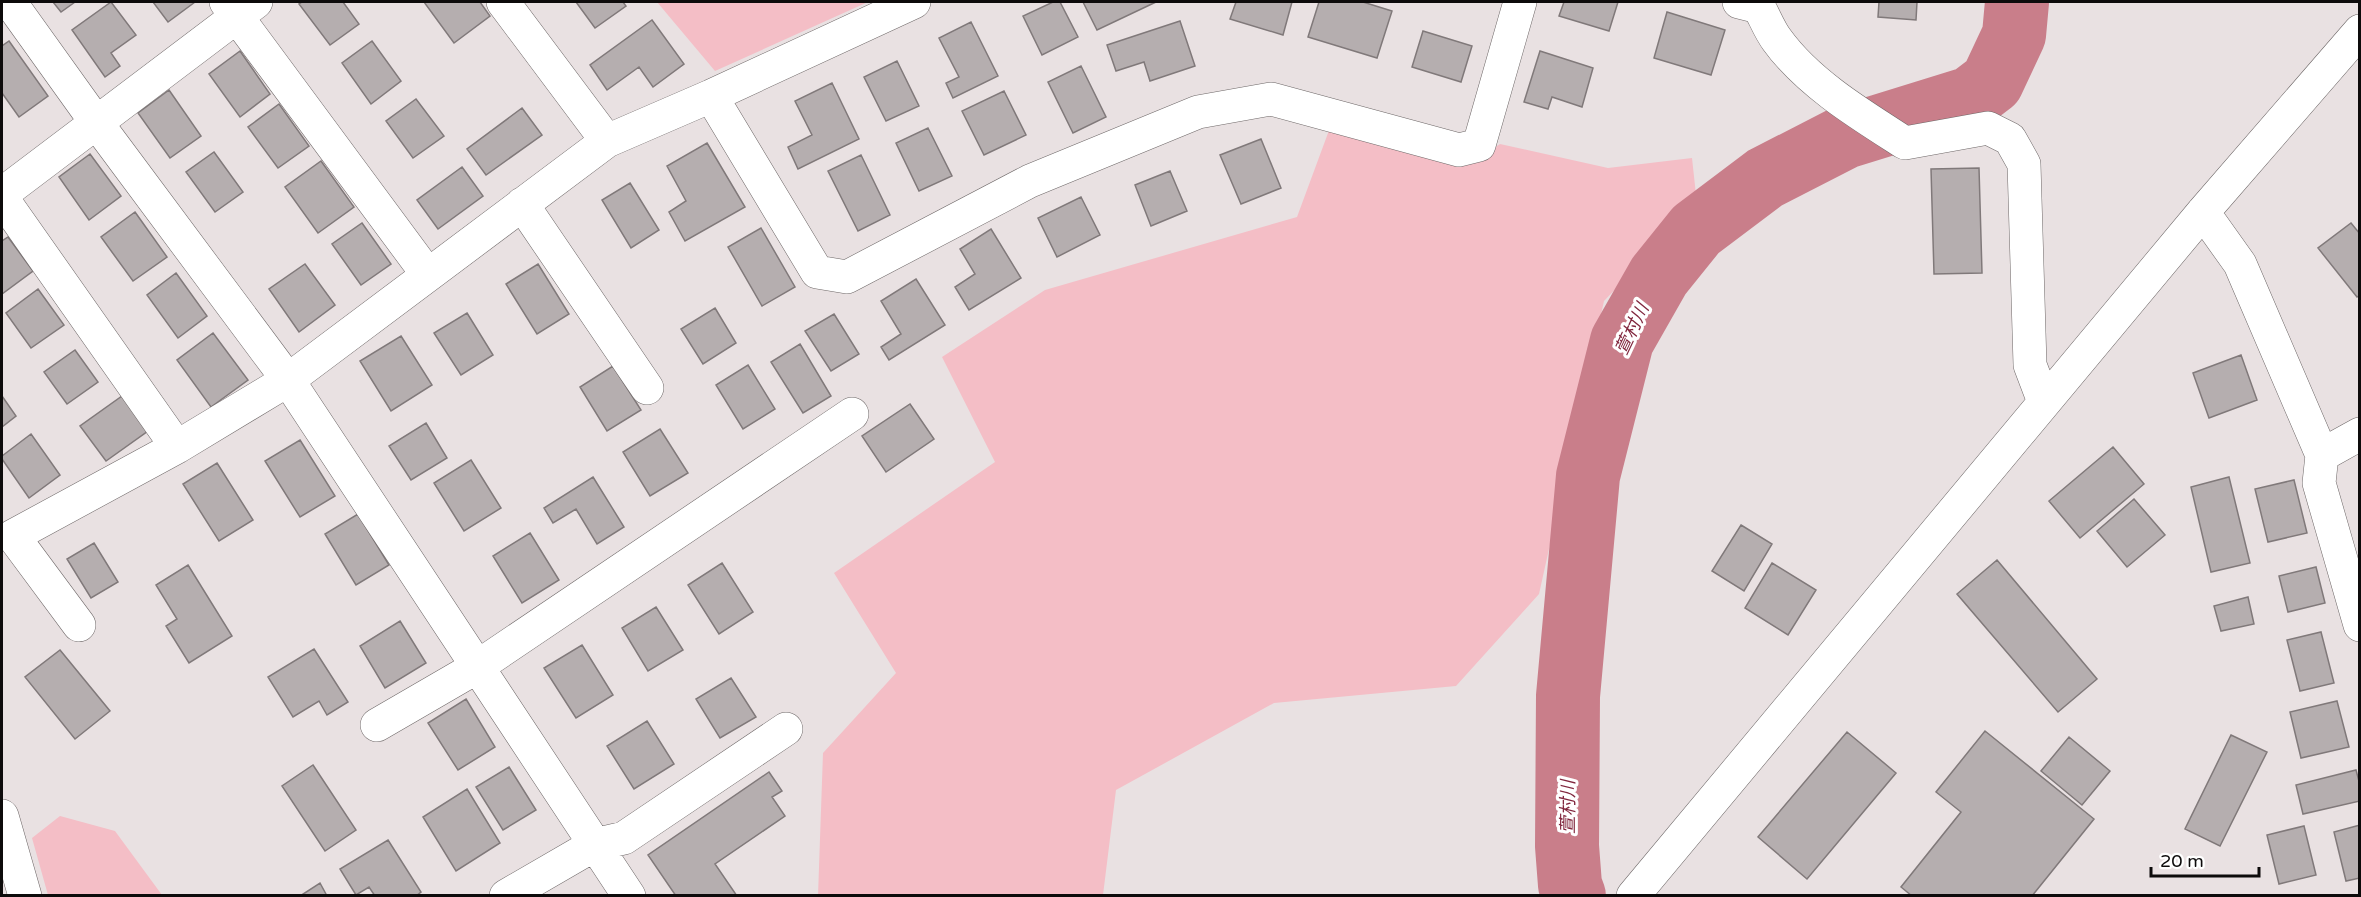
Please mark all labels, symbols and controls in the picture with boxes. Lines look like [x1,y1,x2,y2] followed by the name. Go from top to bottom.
[1611,298,1654,358] water label: 萱村川
[1557,778,1579,834] water label: 萱村川
[2151,840,2259,878] scale bar
[2160,850,2204,872] text: 20 m

